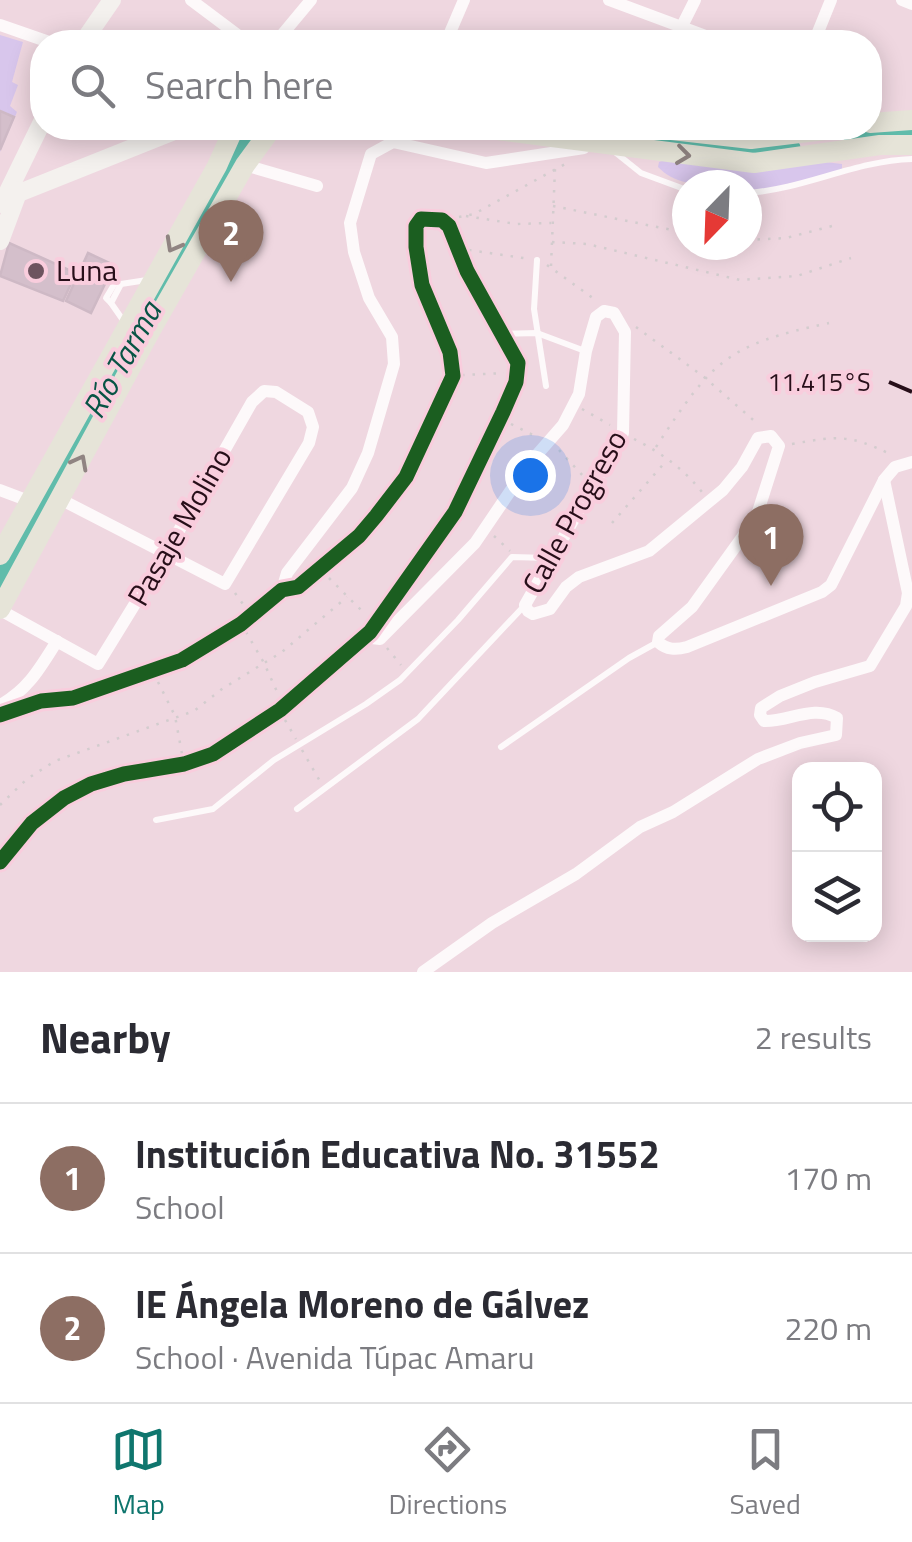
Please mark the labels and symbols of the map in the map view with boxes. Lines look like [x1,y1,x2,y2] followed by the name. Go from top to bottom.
[675,144,691,165] one-way arrow
[672,170,762,260] north arrow
[198,200,264,282] pin: 2
[165,234,185,252] one-way arrow
[56,247,117,293] place label: Luna
[25,260,47,282] marker: Luna
[69,291,174,427] water label: Río Tarma
[768,363,870,401] text: 11.415°S
[510,421,638,602] street label: Calle Progreso
[115,439,243,614] street label: Pasaje Molino
[505,450,556,501] your location
[68,455,88,473] one-way arrow
[738,504,804,586] pin: 1

